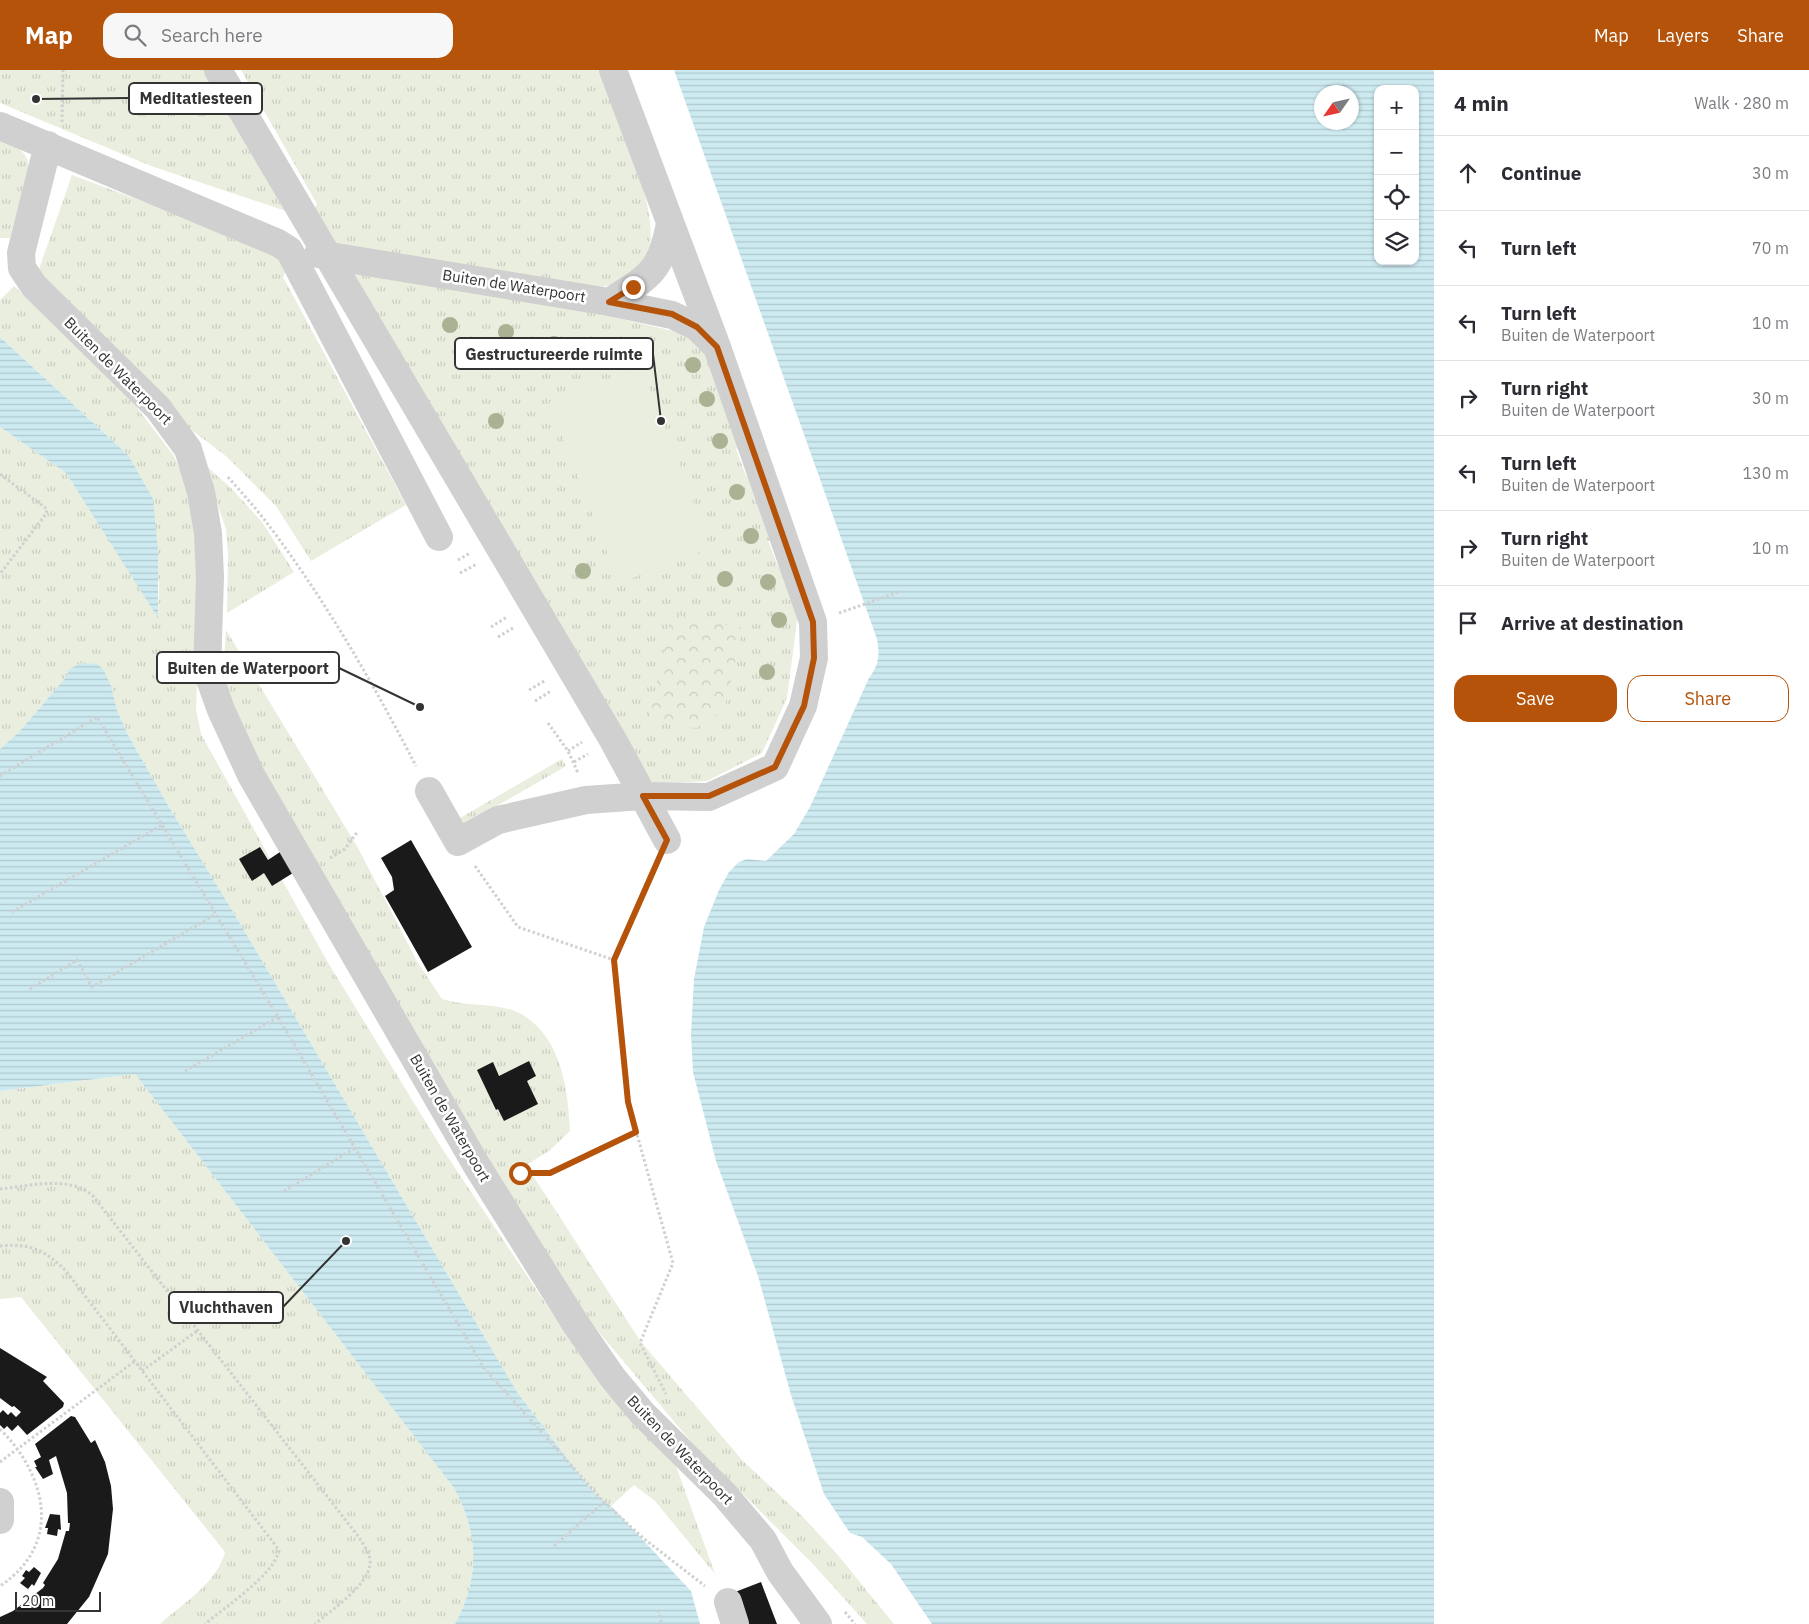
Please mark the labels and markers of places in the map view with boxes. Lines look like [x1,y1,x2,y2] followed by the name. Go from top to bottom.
[129,83,262,114] callout: Meditatiesteen
[455,338,653,369] callout: Gestructureerde ruimte
[157,652,339,683] callout: Buiten de Waterpoort
[169,1292,283,1323] callout: Vluchthaven

